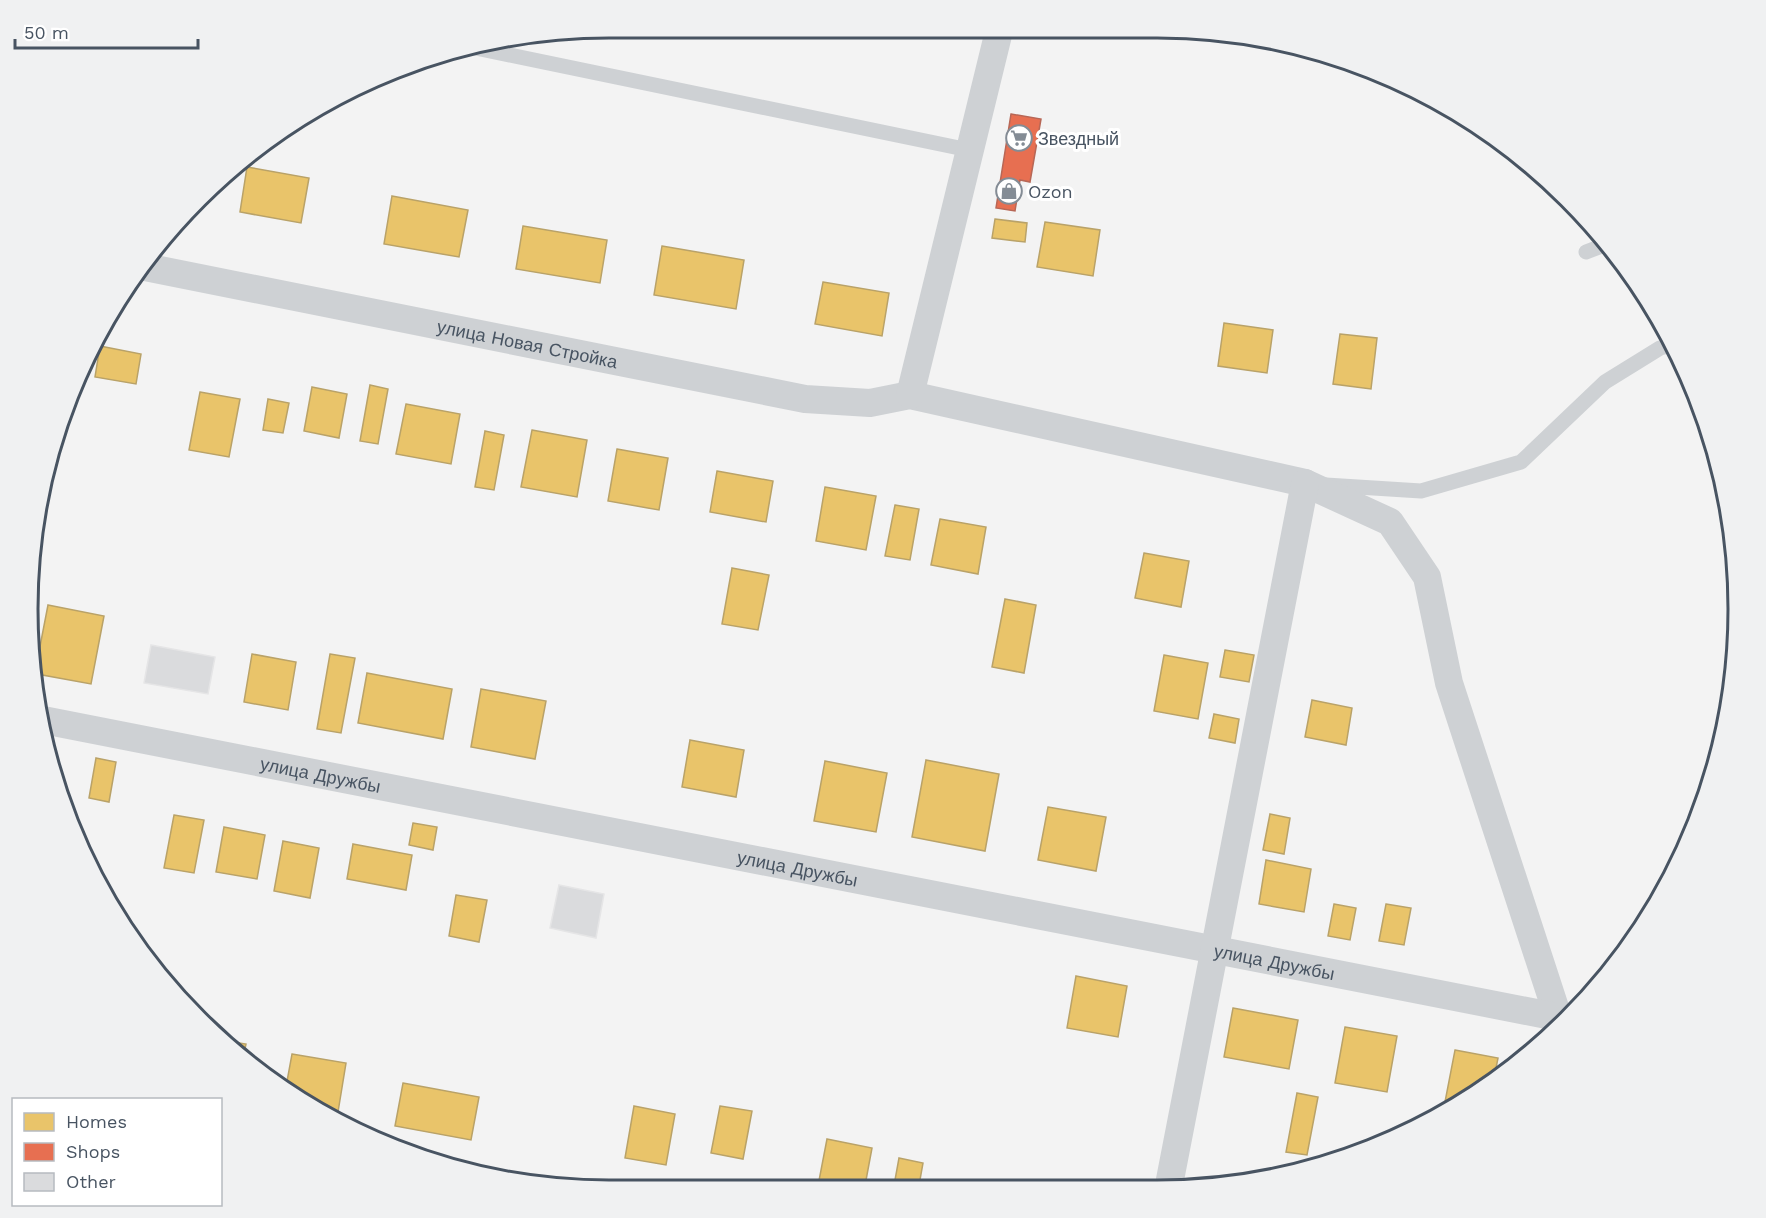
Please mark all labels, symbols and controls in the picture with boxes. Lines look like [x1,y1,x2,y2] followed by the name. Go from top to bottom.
[15,12,198,50] scale bar
[24,22,69,43] text: 50 m
[1004,123,1034,153] supermarket icon: Звездный
[1038,128,1119,149] place label: Звездный
[994,176,1024,206] shop icon: Ozon
[1028,181,1073,202] place label: Ozon
[435,315,620,372] street label: улица Новая Стройка
[259,752,383,797] street label: улица Дружбы
[735,846,860,890] street label: улица Дружбы
[1212,939,1336,984] street label: улица Дружбы
[12,1098,222,1206] legend
[66,1111,127,1132] text: Homes
[66,1141,120,1162] text: Shops
[66,1171,116,1192] text: Other

